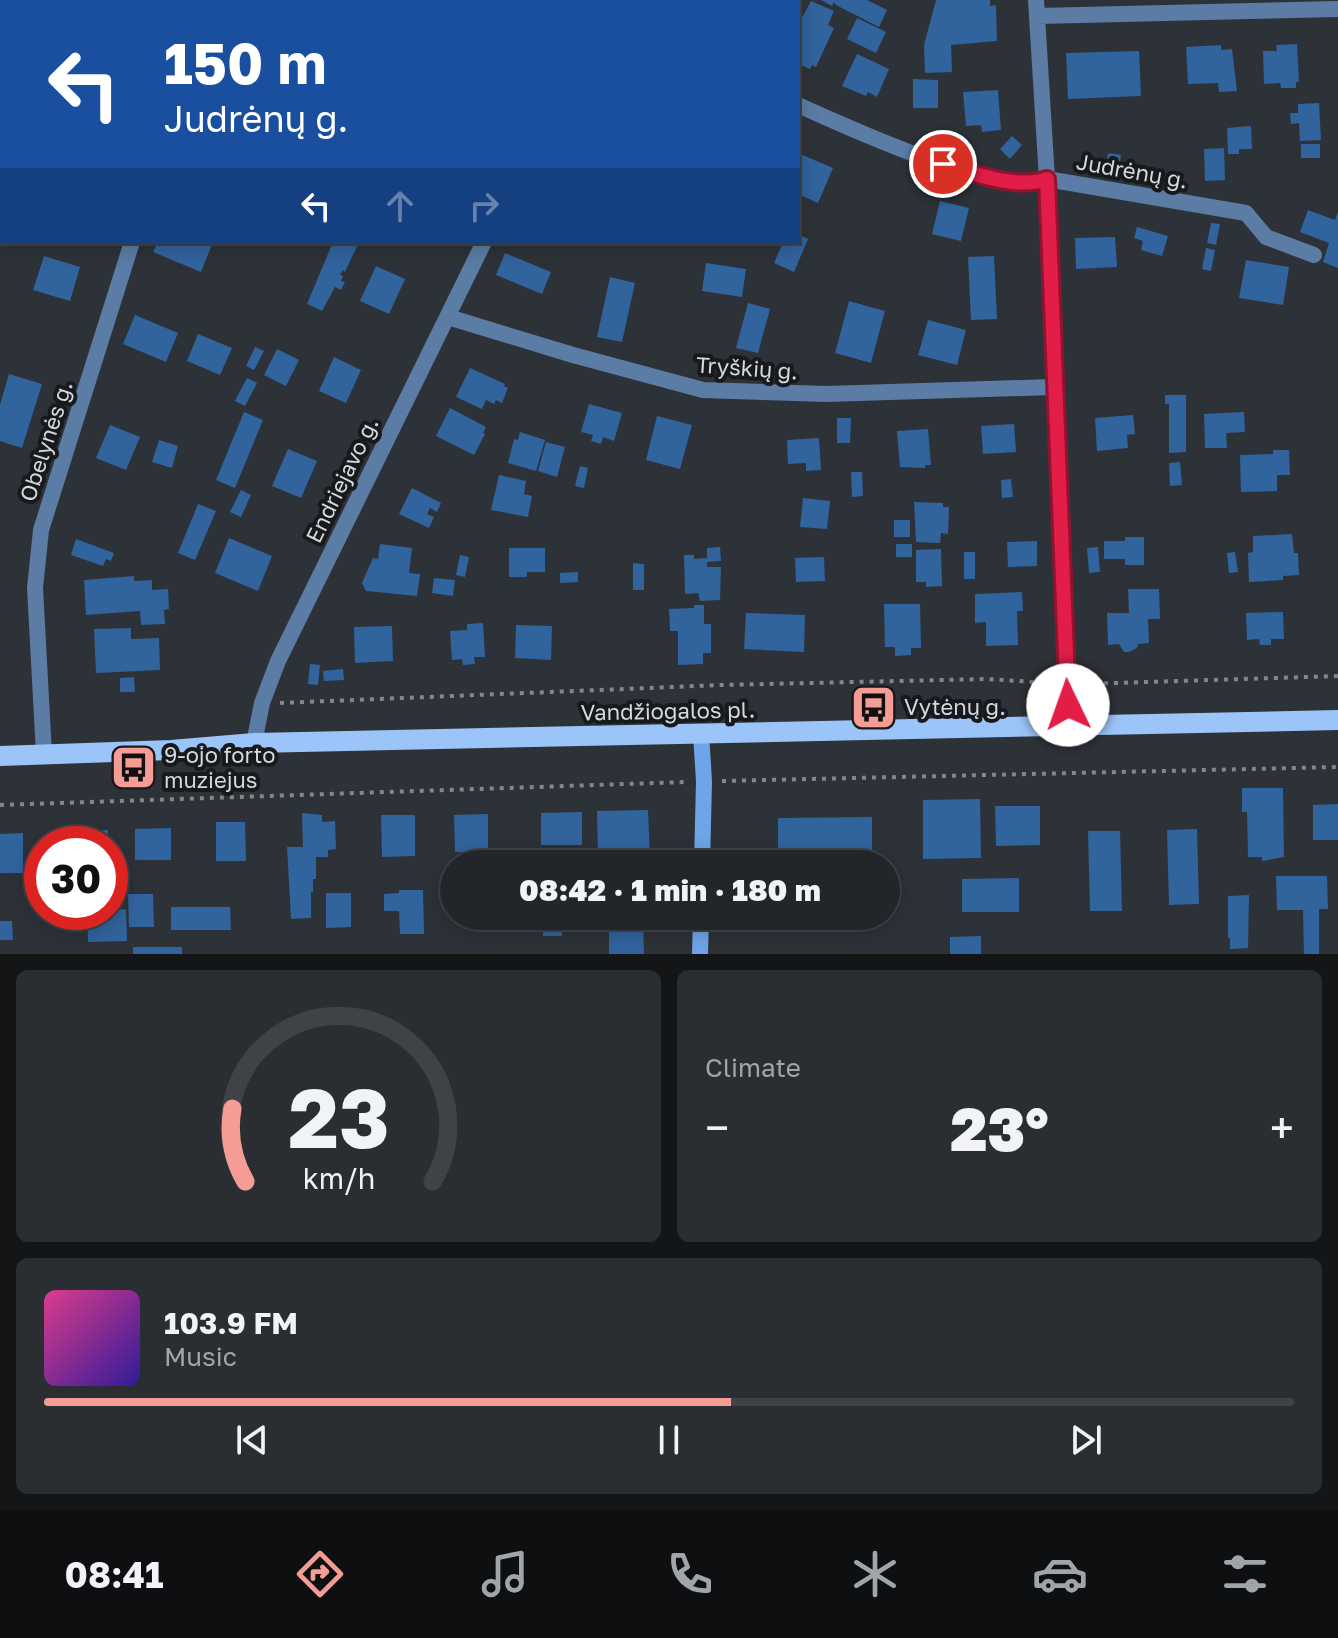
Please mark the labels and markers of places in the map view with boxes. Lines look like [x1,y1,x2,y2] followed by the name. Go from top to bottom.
[909,130,977,198] pin
[849,683,897,731] bus stop icon: Vytėnų g.
[904,693,1006,720] place label: Vytėnų g.
[164,741,276,793] place label: 9-ojo forto muziejus
[109,744,157,792] bus stop icon: 9-ojo forto muziejus

